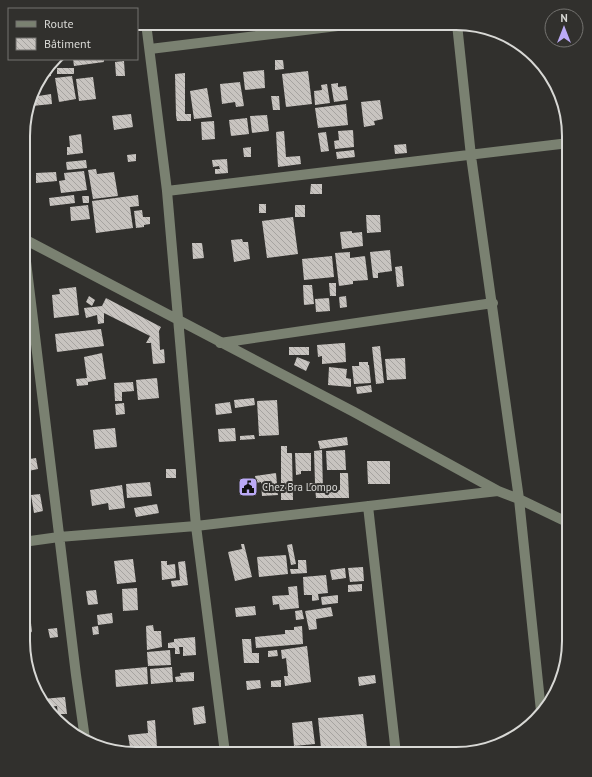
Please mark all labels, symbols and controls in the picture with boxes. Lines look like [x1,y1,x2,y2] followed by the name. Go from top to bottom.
[8,8,138,60] legend
[544,8,584,48] north arrow
[560,11,568,25] text: N
[44,16,74,31] text: Route
[44,36,91,51] text: Bâtiment
[237,476,259,498] public building icon: Chez Bra Lompo
[262,480,338,494] place label: Chez Bra Lompo

